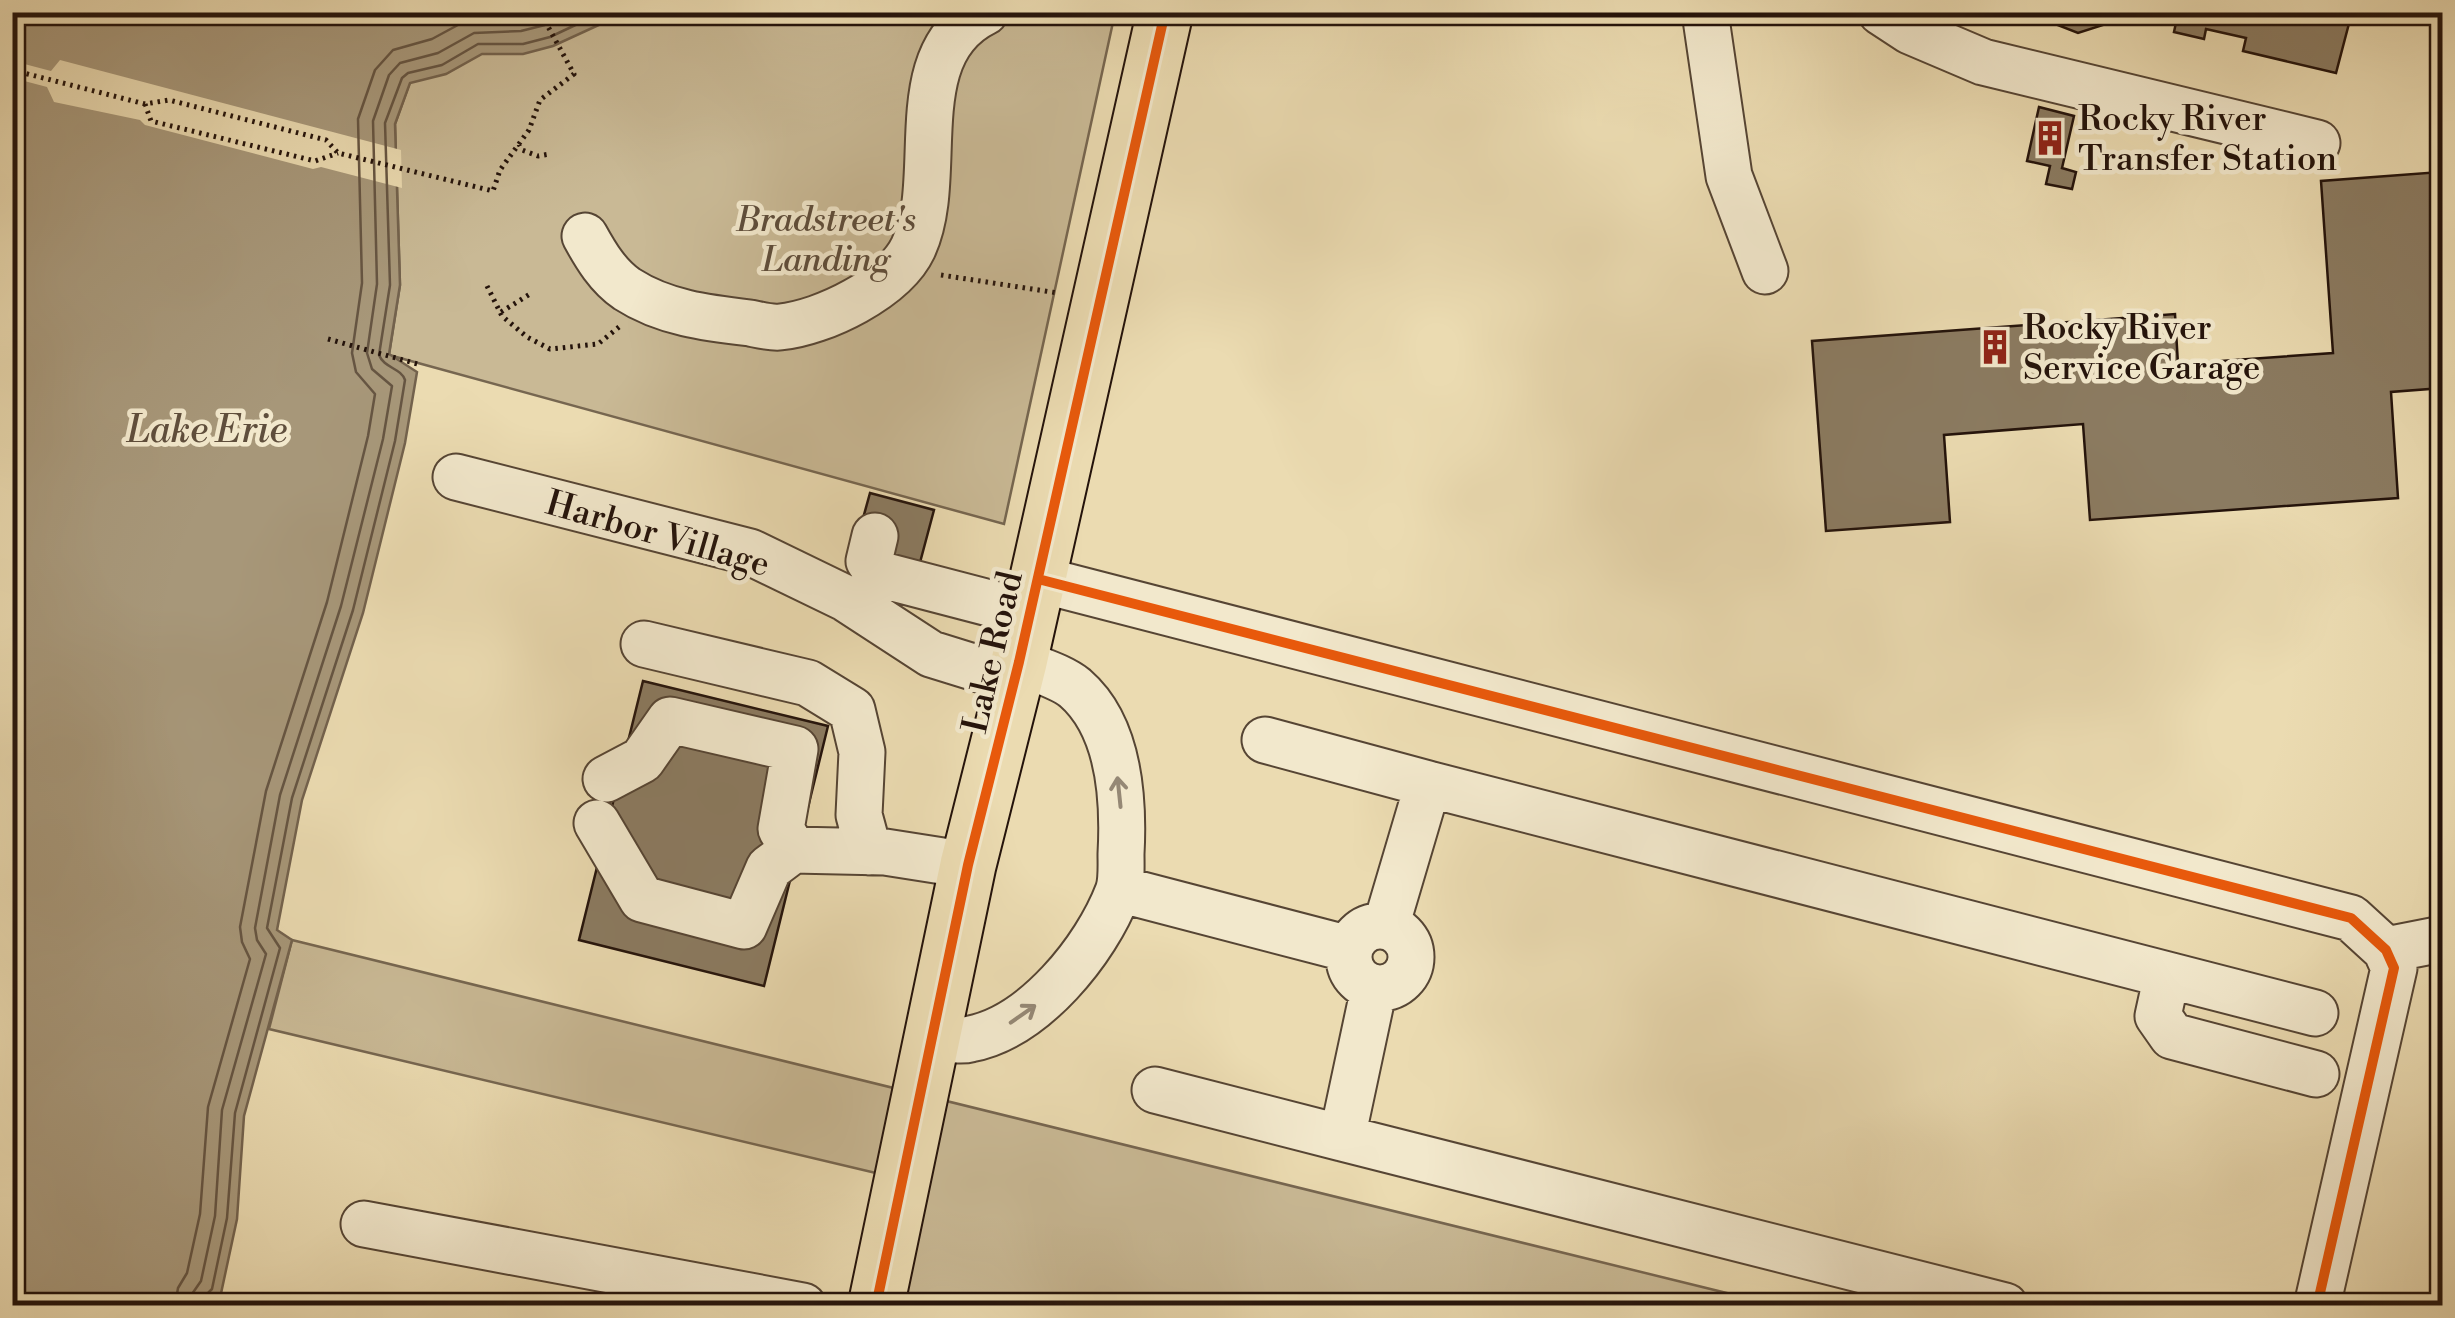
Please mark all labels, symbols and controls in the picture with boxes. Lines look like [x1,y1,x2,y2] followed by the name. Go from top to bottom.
[2078,98,2337,181] place label: Rocky River Transfer Station
[2031,119,2069,157] building icon: Rocky River Transfer Station
[735,199,916,282] park label: Bradstreet's Landing
[2023,307,2260,390] place label: Rocky River Service Garage
[1976,328,2014,366] building icon: Rocky River Service Garage
[126,407,287,454] water label: Lake Erie
[541,482,775,587] street label: Harbor Village
[954,567,1033,738] street label: Lake Road
[1109,776,1128,808] one-way arrow
[1009,1004,1036,1025] one-way arrow

